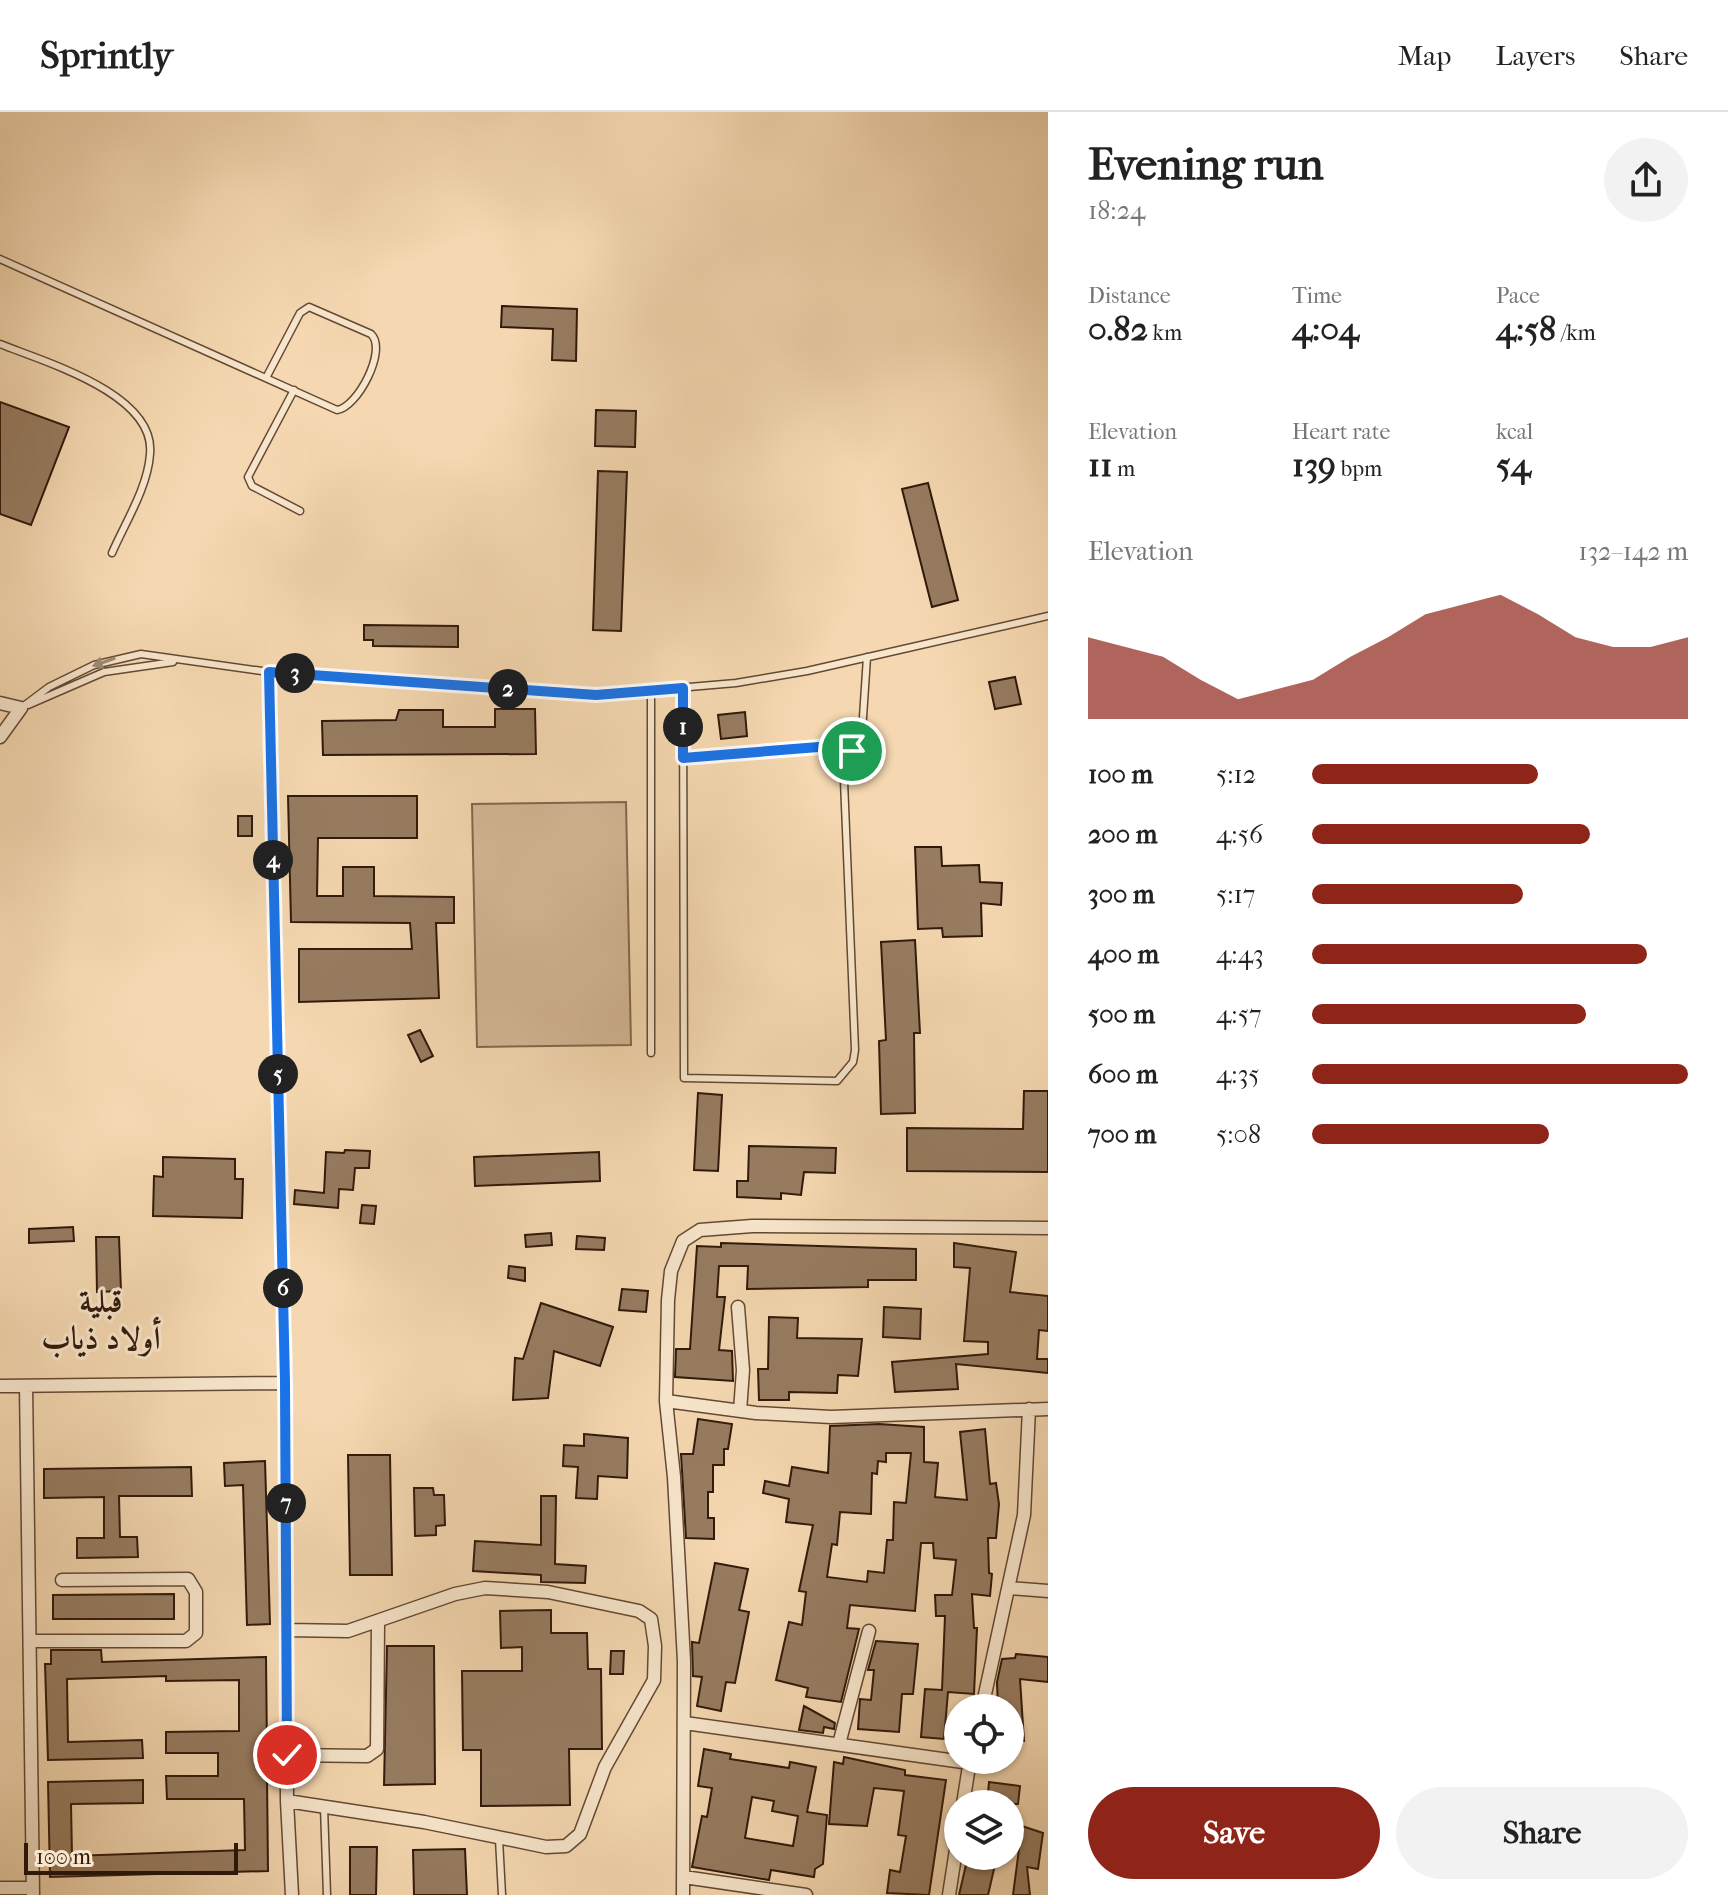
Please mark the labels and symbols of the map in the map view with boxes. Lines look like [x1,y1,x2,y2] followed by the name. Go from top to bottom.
[275,653,315,693] pin: 3
[92,656,116,668] one-way arrow
[488,669,528,709] pin: 2
[663,707,703,747] pin: 1
[818,717,886,785] pin
[253,840,293,880] pin: 4
[258,1054,298,1094] pin: 5
[263,1268,303,1308] pin: 6
[41,1283,161,1358] district label: قبلية أولاد ذياب
[266,1483,306,1523] pin: 7
[253,1721,321,1789] pin
[24,1839,238,1875] scale bar

